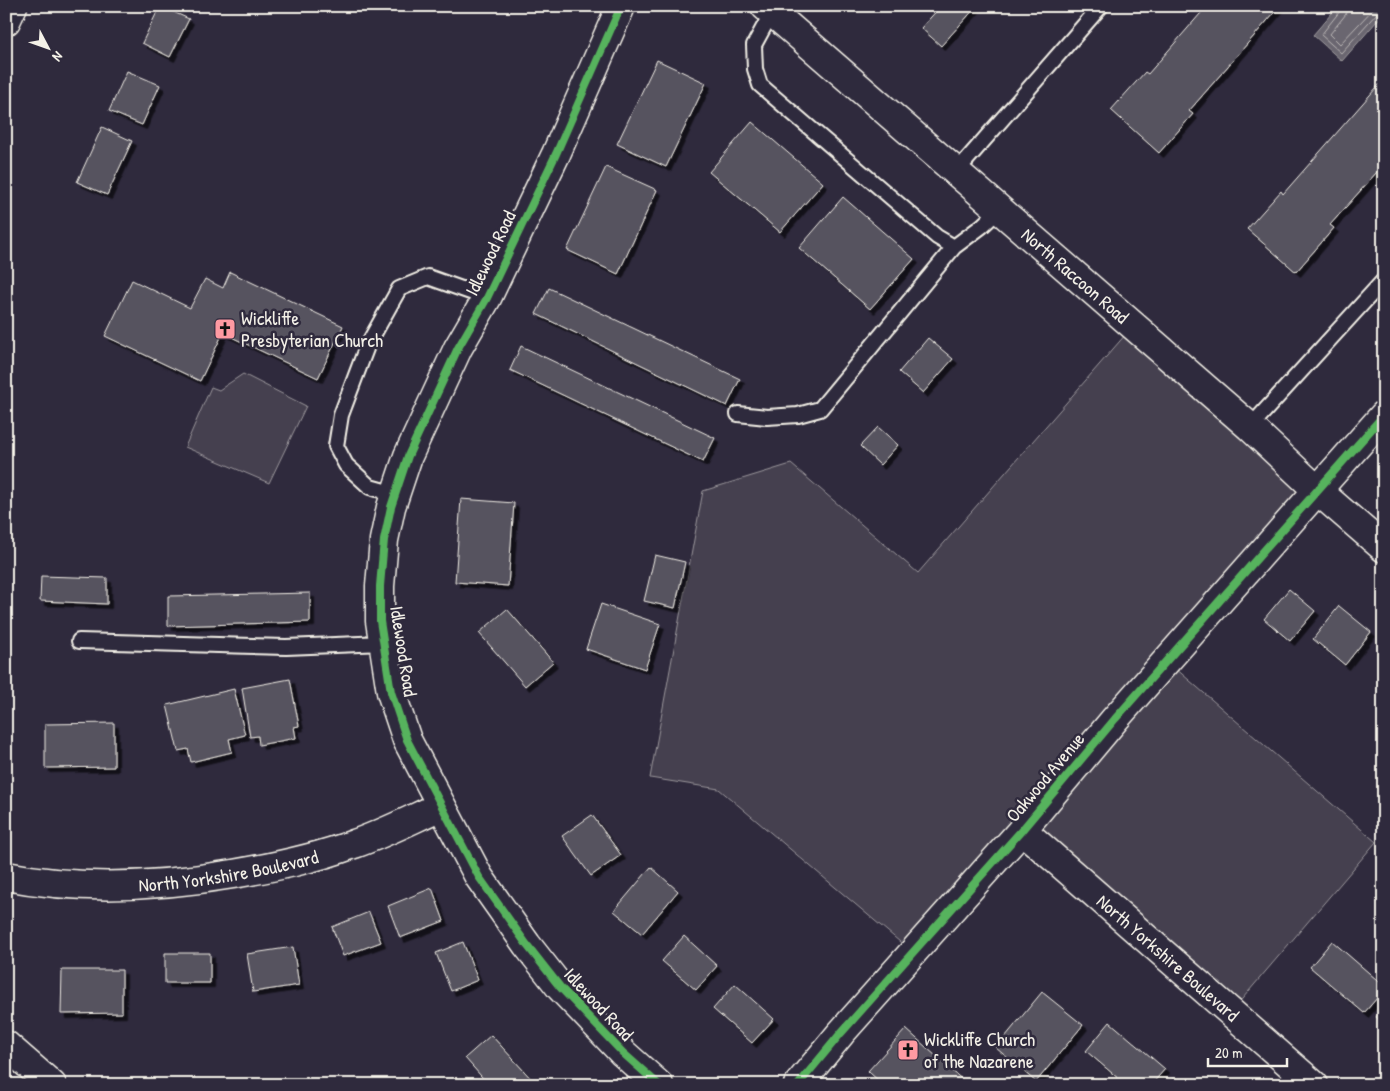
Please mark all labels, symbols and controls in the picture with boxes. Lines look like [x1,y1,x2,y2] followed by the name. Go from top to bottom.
[22,22,72,72] north arrow
[48,48,68,66] text: N
[458,206,522,300] street label: Idlewood Road
[1016,222,1135,330] street label: North Raccoon Road
[241,305,383,353] place label: Wickliffe Presbyterian Church
[213,317,237,341] church icon: Wickliffe Presbyterian Church
[384,604,424,699] street label: Idlewood Road
[1000,726,1091,827] street label: Oakwood Avenue
[138,843,321,898] street label: North Yorkshire Boulevard
[1091,888,1245,1027] street label: North Yorkshire Boulevard
[558,962,640,1047] street label: Idlewood Road
[924,1026,1035,1074] place label: Wickliffe Church of the Nazarene
[1208,1036,1286,1068] scale bar
[896,1038,920,1062] church icon: Wickliffe Church of the Nazarene
[1215,1042,1242,1063] text: 20 m

